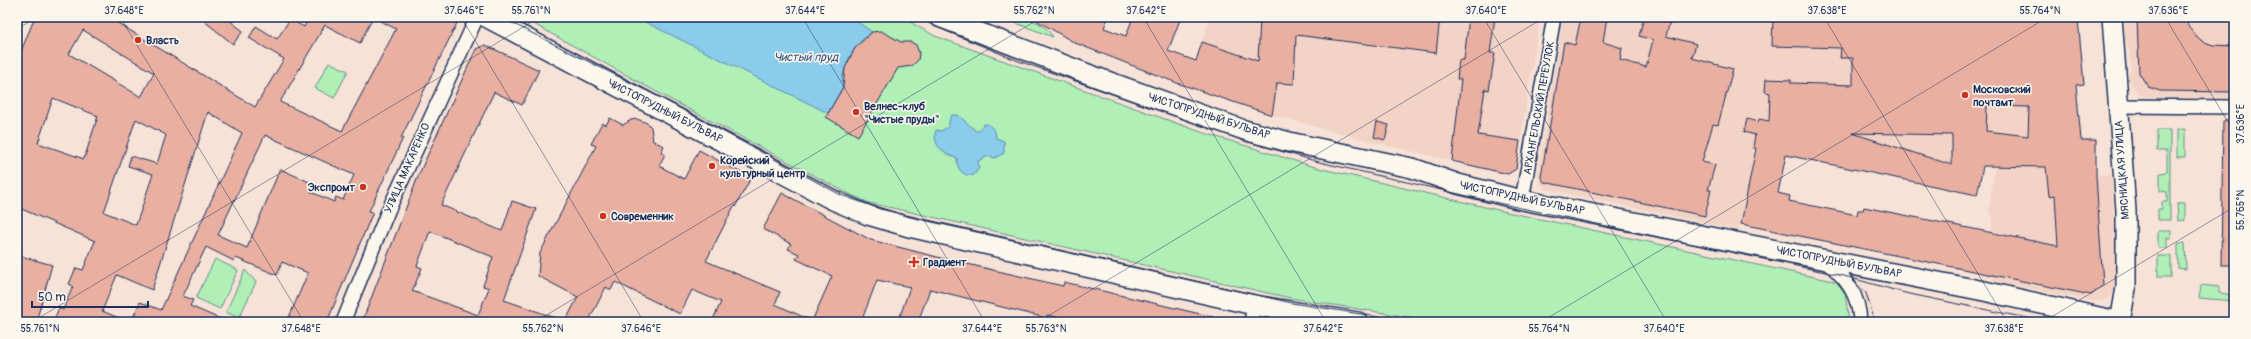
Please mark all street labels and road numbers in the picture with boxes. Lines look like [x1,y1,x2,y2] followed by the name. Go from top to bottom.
[1521,40,1557,176] street label: АРХАНГЕЛЬСКИЙ ПЕРЕУЛОК
[605,76,725,146] street label: ЧИСТОПРУДНЫЙ БУЛЬВАР
[1146,90,1272,142] street label: ЧИСТОПРУДНЫЙ БУЛЬВАР
[2112,120,2132,220] street label: МЯСНИЦКАЯ УЛИЦА
[381,121,433,215] street label: УЛИЦА МАКАРЕНКО
[1458,178,1586,218] street label: ЧИСТОПРУДНЫЙ БУЛЬВАР
[1775,243,1903,281] street label: ЧИСТОПРУДНЫЙ БУЛЬВАР

